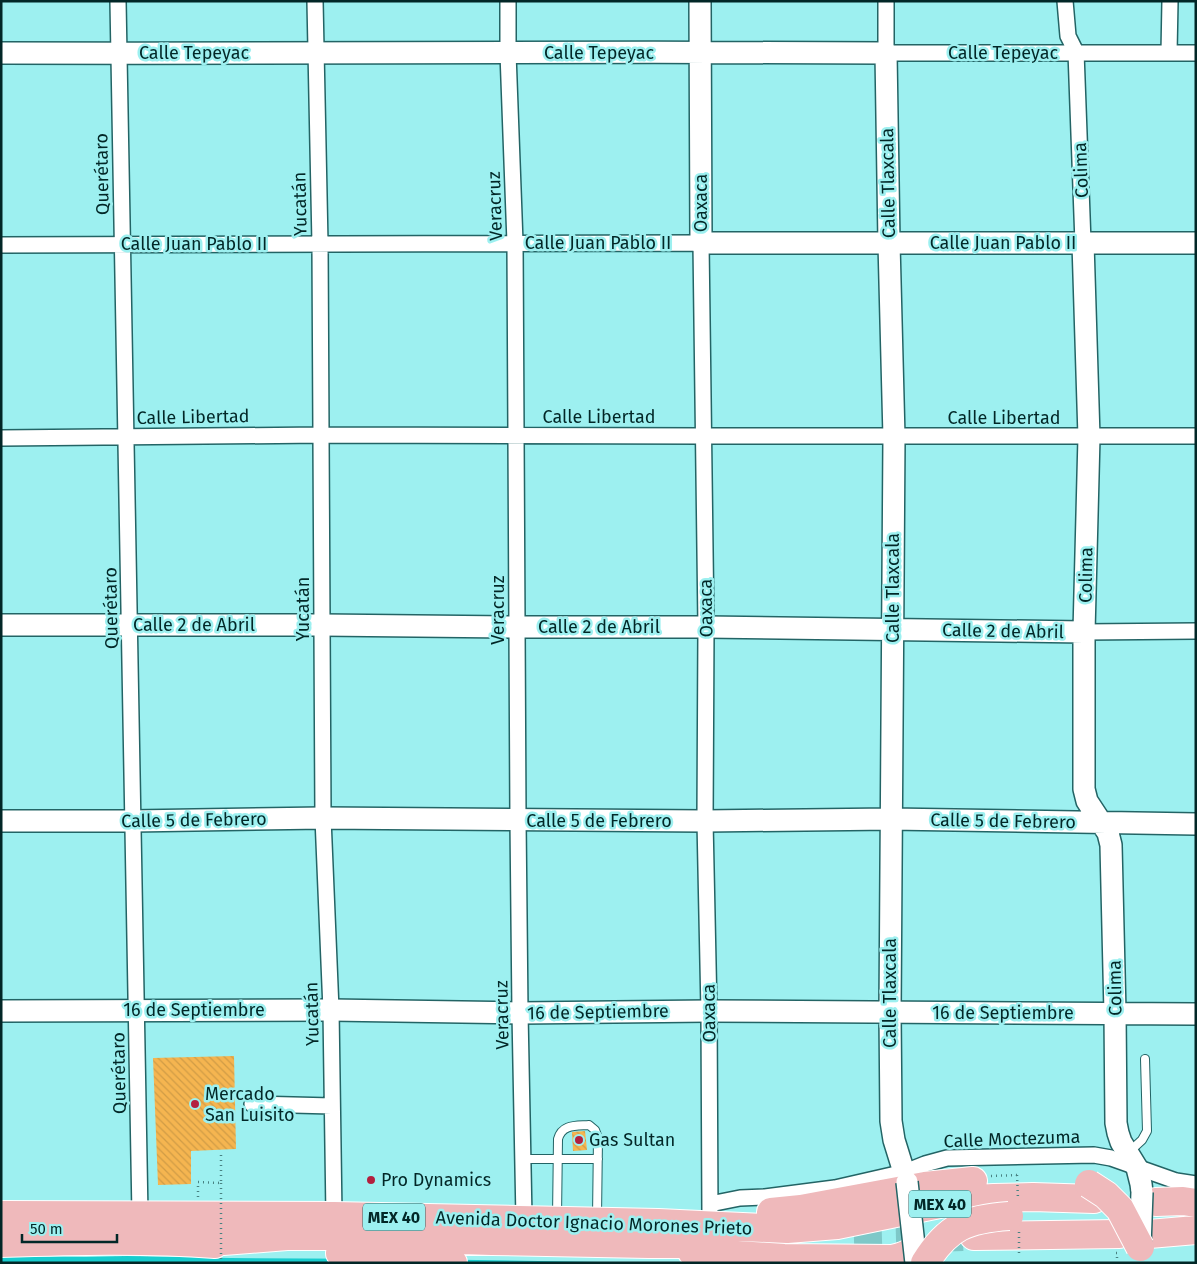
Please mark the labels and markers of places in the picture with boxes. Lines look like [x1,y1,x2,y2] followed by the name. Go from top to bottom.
[205,1083,294,1126] place label: Mercado San Luisito
[189,1098,201,1110] marker: Mercado San Luisito
[589,1129,675,1151] place label: Gas Sultan
[573,1134,585,1146] marker: Gas Sultan
[381,1169,491,1191] place label: Pro Dynamics
[365,1174,377,1186] marker: Pro Dynamics

